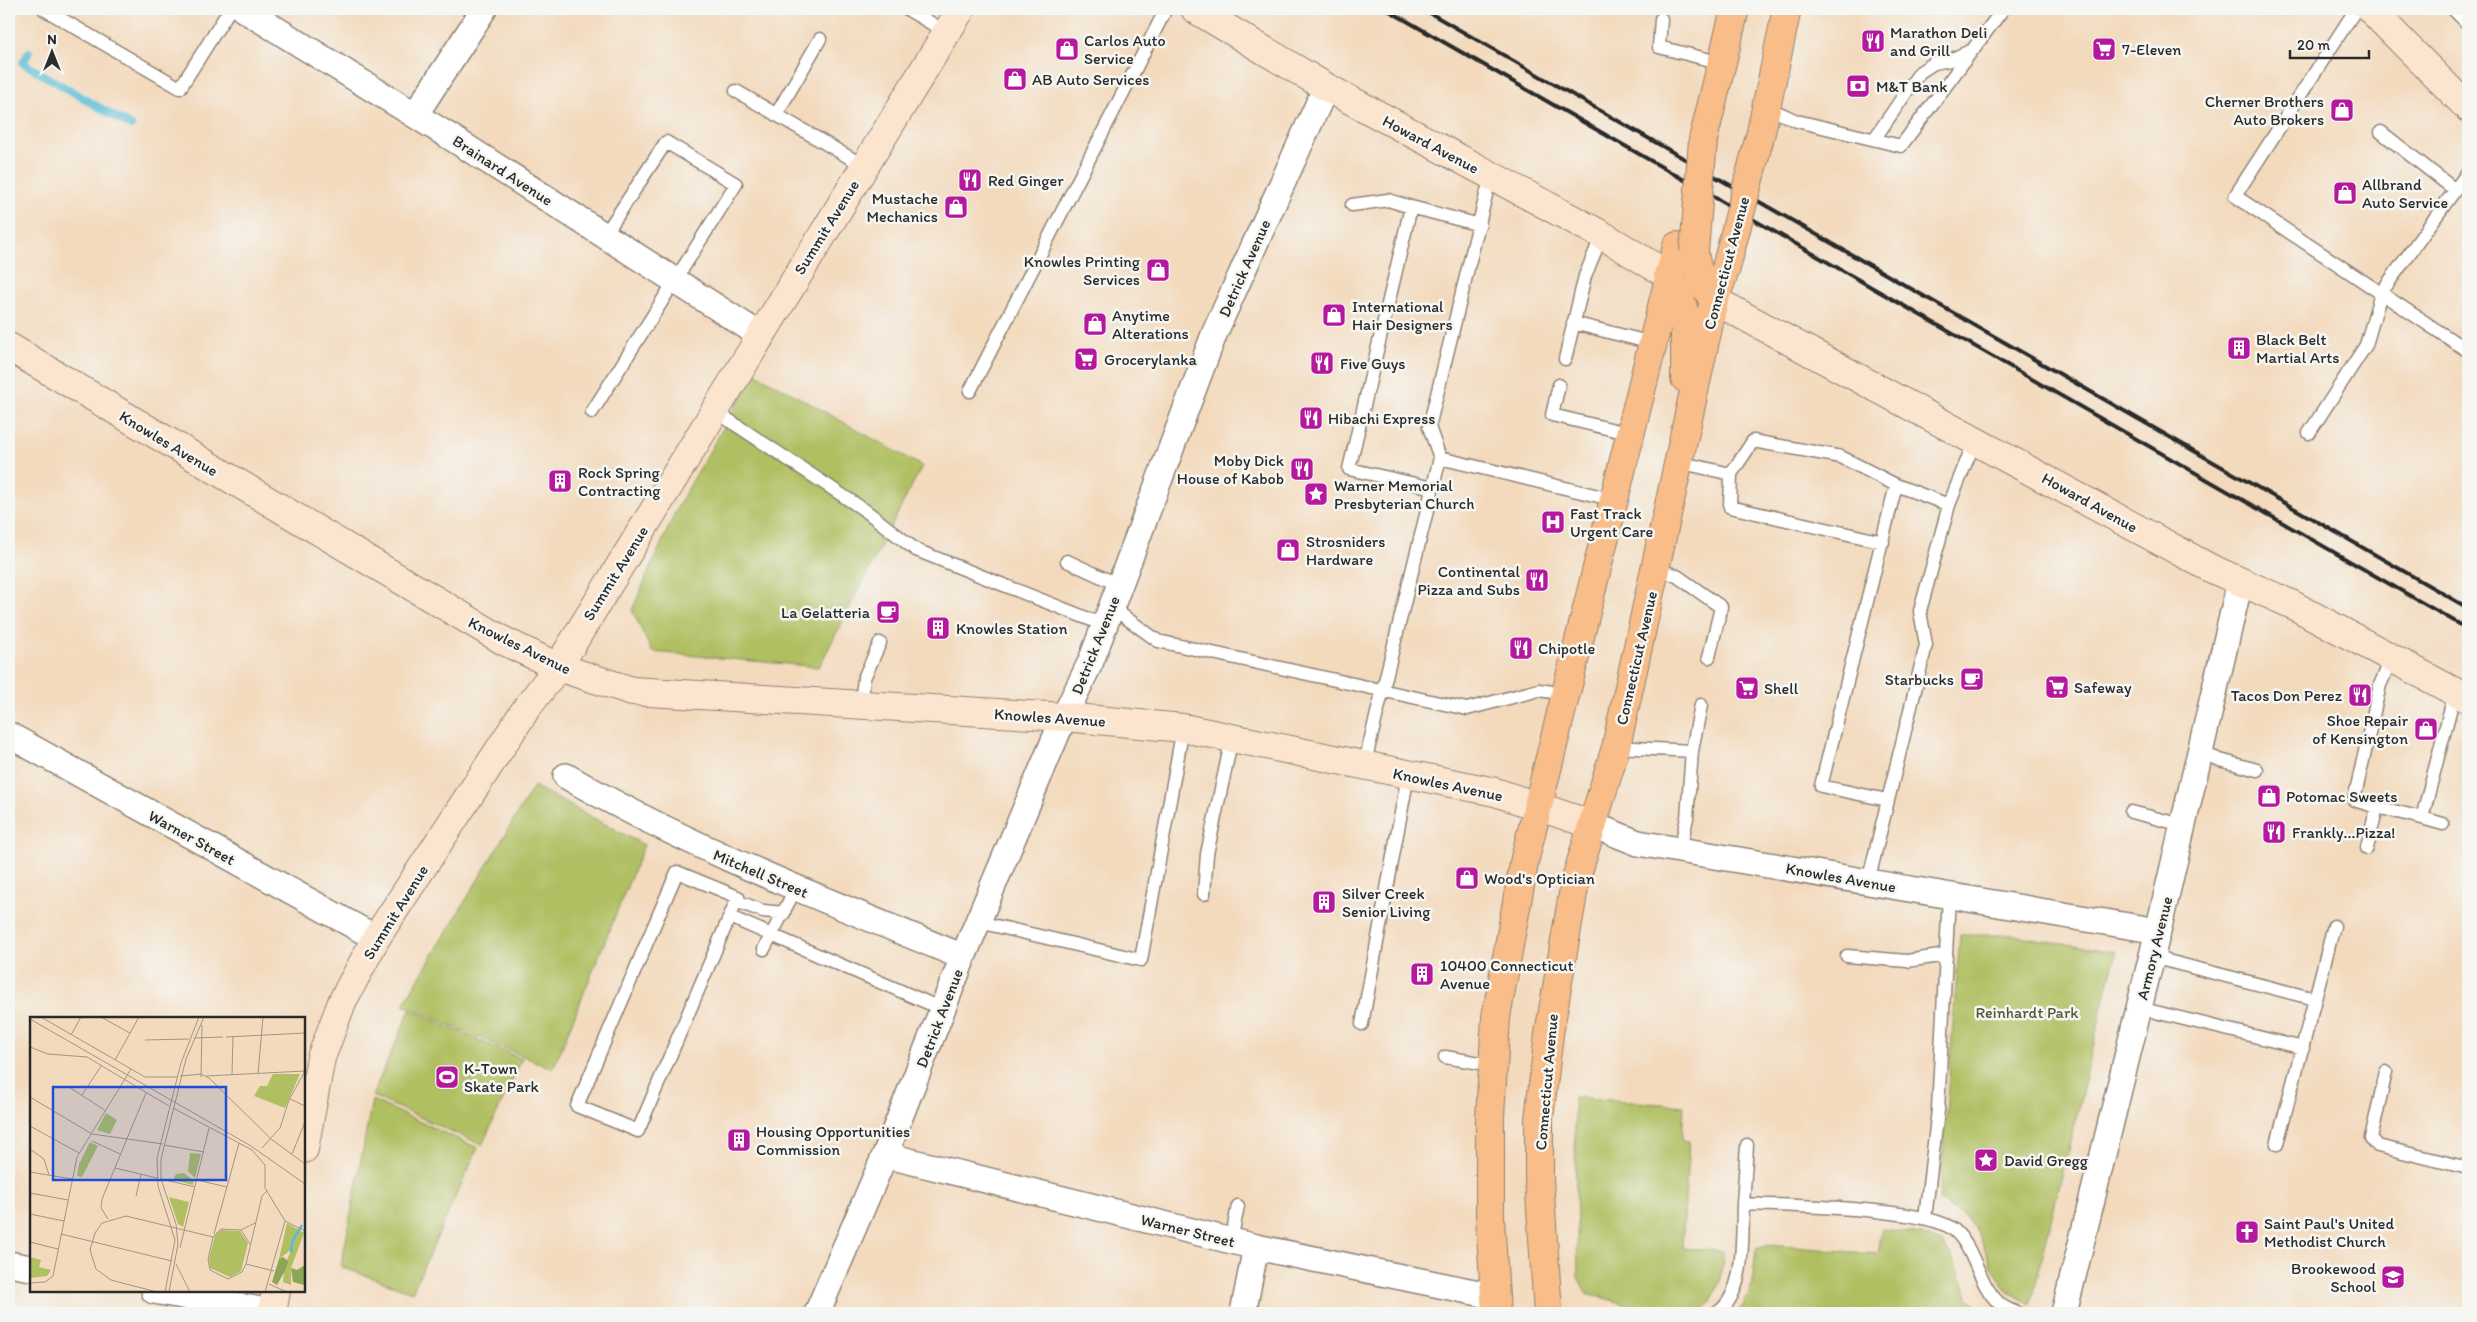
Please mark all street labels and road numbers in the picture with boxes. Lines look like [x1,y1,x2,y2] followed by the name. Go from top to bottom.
[1379,111,1482,178] street label: Howard Avenue
[449,131,557,210] street label: Brainard Avenue
[790,176,863,278] street label: Summit Avenue
[1700,194,1753,332] street label: Connecticut Avenue
[1215,217,1274,320] street label: Detrick Avenue
[116,406,222,480] street label: Knowles Avenue
[2039,468,2141,537] street label: Howard Avenue
[579,522,652,624] street label: Summit Avenue
[1612,589,1661,727] street label: Connecticut Avenue
[1067,593,1124,697] street label: Detrick Avenue
[465,612,574,679] street label: Knowles Avenue
[994,704,1106,731] street label: Knowles Avenue
[1391,764,1505,805] street label: Knowles Avenue
[145,806,238,869] street label: Warner Street
[710,845,811,902] street label: Mitchell Street
[1784,858,1898,897] street label: Knowles Avenue
[359,861,432,963] street label: Summit Avenue
[2132,894,2177,1002] street label: Armory Avenue
[912,966,967,1070] street label: Detrick Avenue
[1531,1013,1562,1151] street label: Connecticut Avenue
[1139,1210,1237,1251] street label: Warner Street

